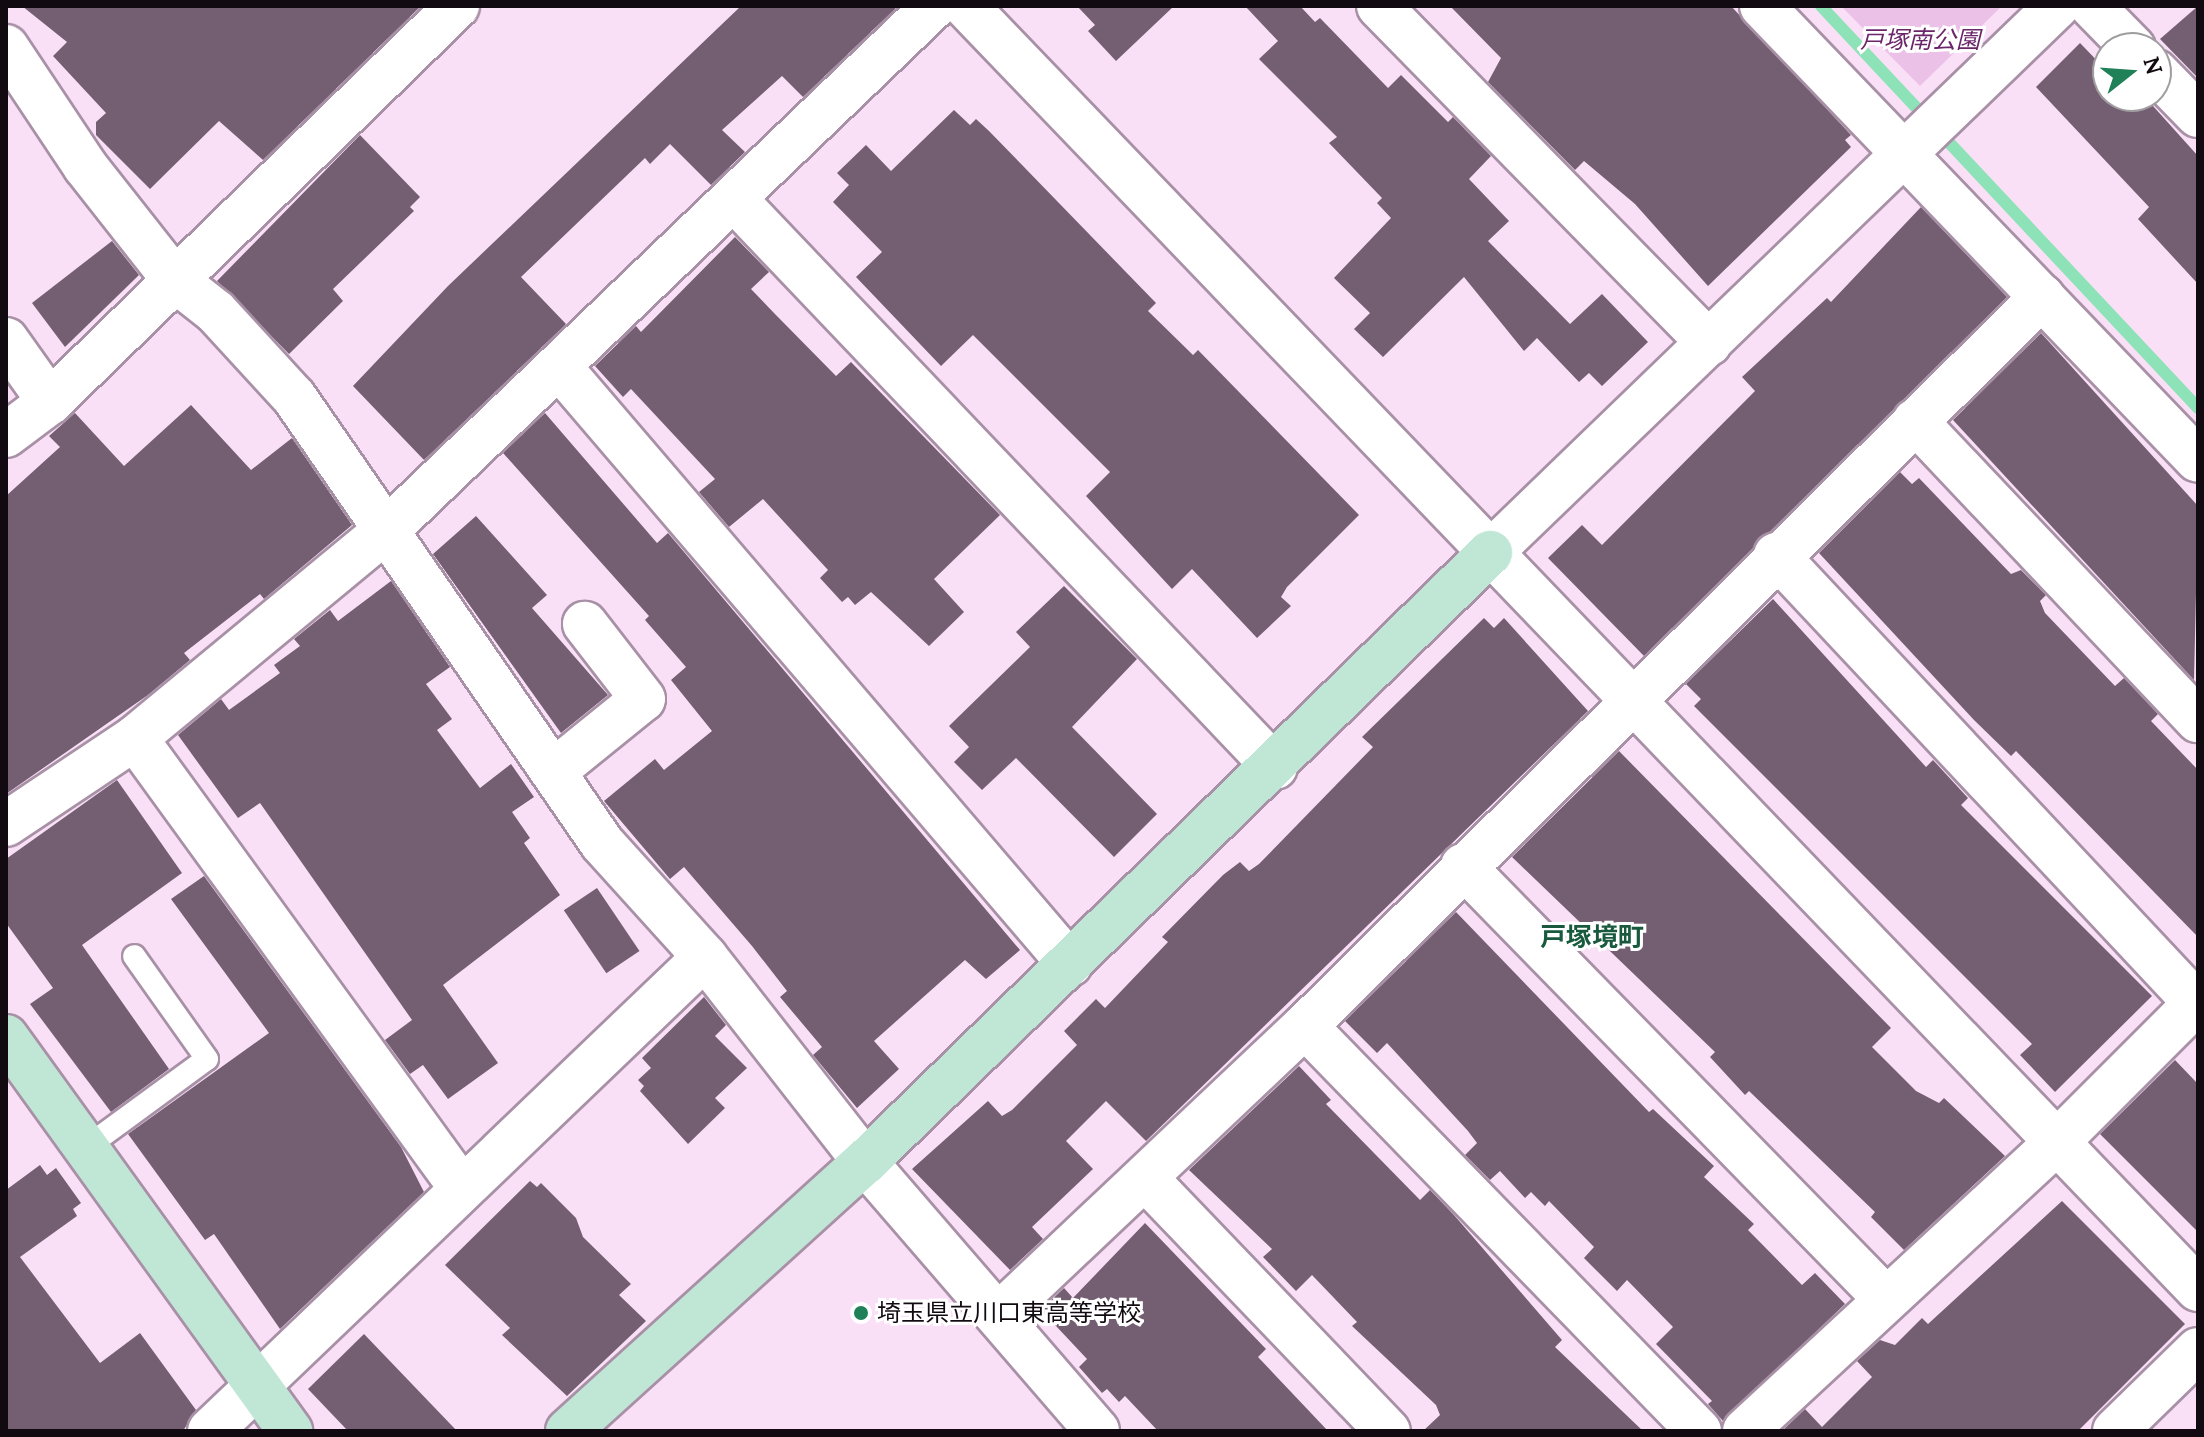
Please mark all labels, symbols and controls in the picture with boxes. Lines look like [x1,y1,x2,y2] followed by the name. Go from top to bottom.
[1860,26,1980,54] park label: 戸塚南公園
[2092,32,2172,112] north arrow
[2137,53,2169,78] text: N
[1540,921,1644,953] district label: 戸塚境町
[877,1299,1141,1327] place label: 埼玉県立川口東高等学校
[852,1304,870,1322] marker: 埼玉県立川口東高等学校

